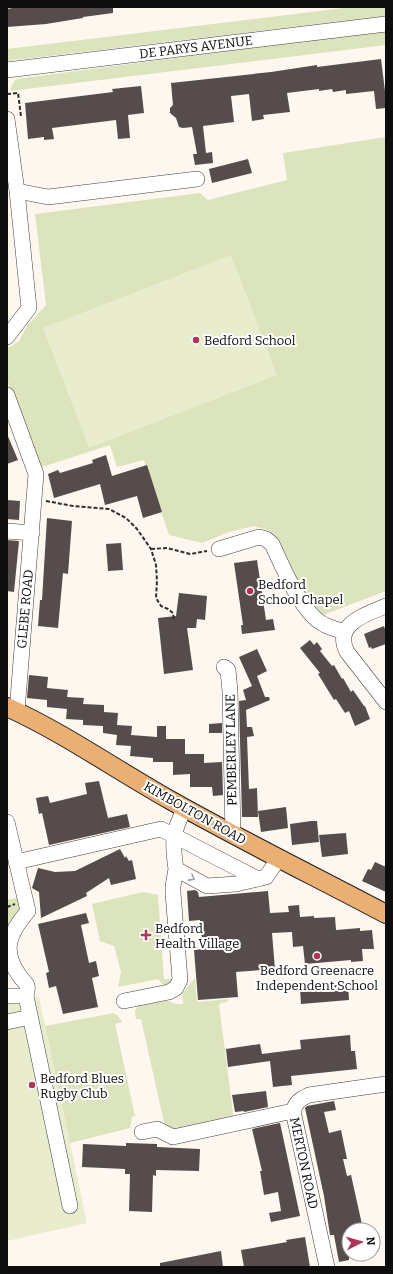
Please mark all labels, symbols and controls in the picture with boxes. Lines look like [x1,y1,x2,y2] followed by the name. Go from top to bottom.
[138,33,254,61] street label: DE PARYS AVENUE
[204,333,296,348] place label: Bedford School
[191,335,201,345] marker: Bedford School
[14,569,36,649] street label: GLEBE ROAD
[258,577,344,607] place label: Bedford School Chapel
[245,586,255,596] marker: Bedford School Chapel
[223,694,239,806] street label: PEMBERLEY LANE
[141,779,249,847] street label: KIMBOLTON ROAD
[188,874,196,881] one-way arrow
[155,921,239,951] place label: Bedford Health Village
[140,929,152,941] marker: Bedford Health Village
[312,951,322,961] marker: Bedford Greenacre Independent School
[256,963,378,993] place label: Bedford Greenacre Independent School
[40,1071,124,1101] place label: Bedford Blues Rugby Club
[27,1080,37,1090] marker: Bedford Blues Rugby Club
[287,1116,321,1210] street label: MERTON ROAD
[341,1222,381,1262] north arrow
[364,1236,377,1246] text: N

